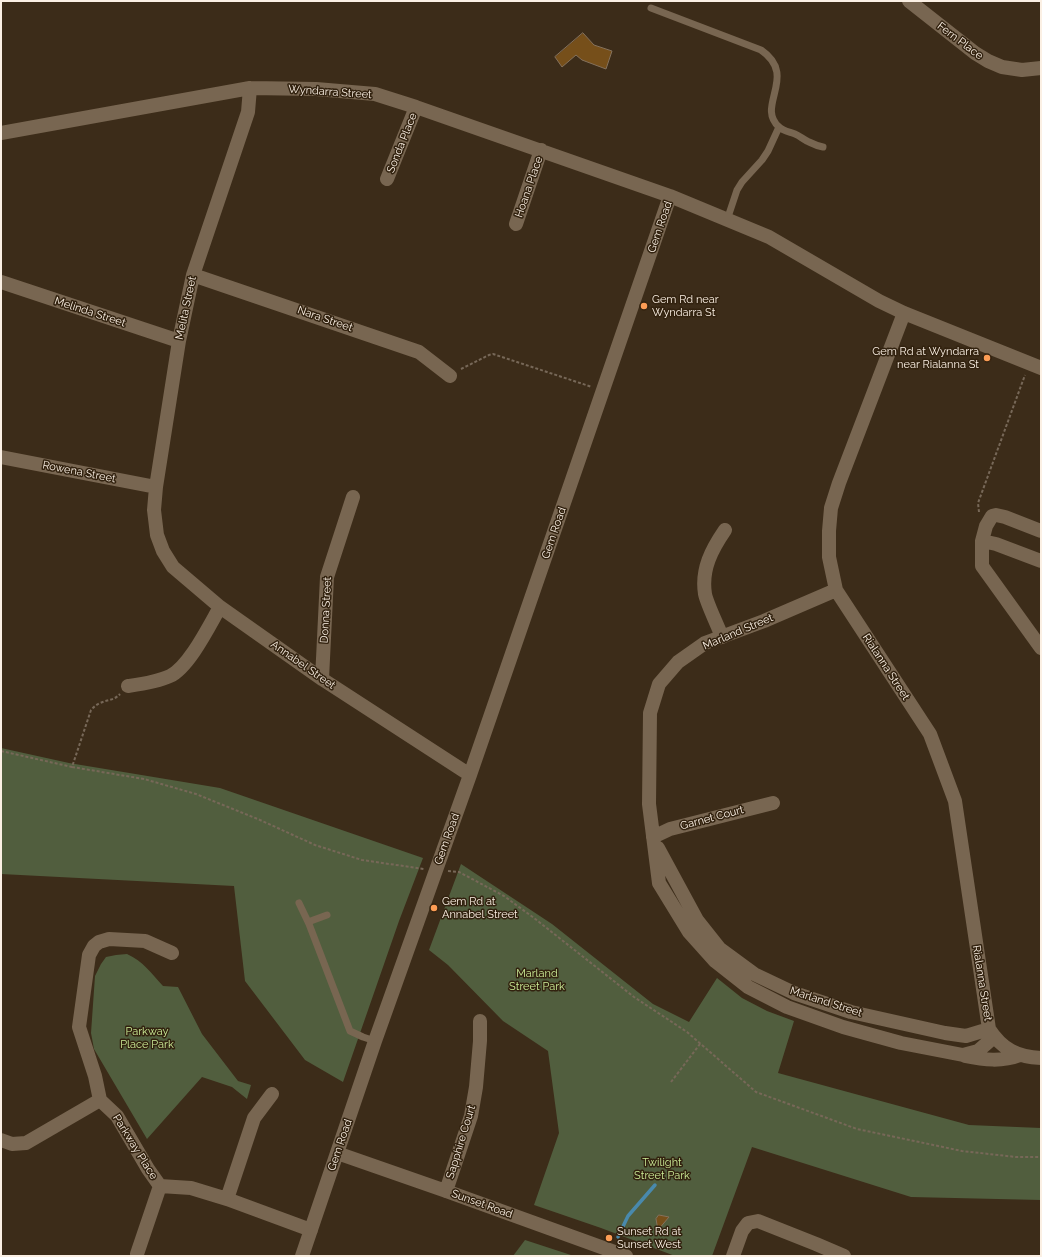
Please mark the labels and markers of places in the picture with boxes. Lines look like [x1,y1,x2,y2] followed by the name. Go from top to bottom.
[652,293,719,319] place label: Gem Rd near Wyndarra St
[639,301,649,311] marker: Gem Rd near Wyndarra St
[872,345,979,371] place label: Gem Rd at Wyndarra near Rialanna St
[982,353,992,363] marker: Gem Rd at Wyndarra near Rialanna St
[442,895,518,921] place label: Gem Rd at Annabel Street
[429,903,439,913] marker: Gem Rd at Annabel Street
[617,1225,681,1251] place label: Sunset Rd at Sunset West
[604,1233,614,1243] marker: Sunset Rd at Sunset West

